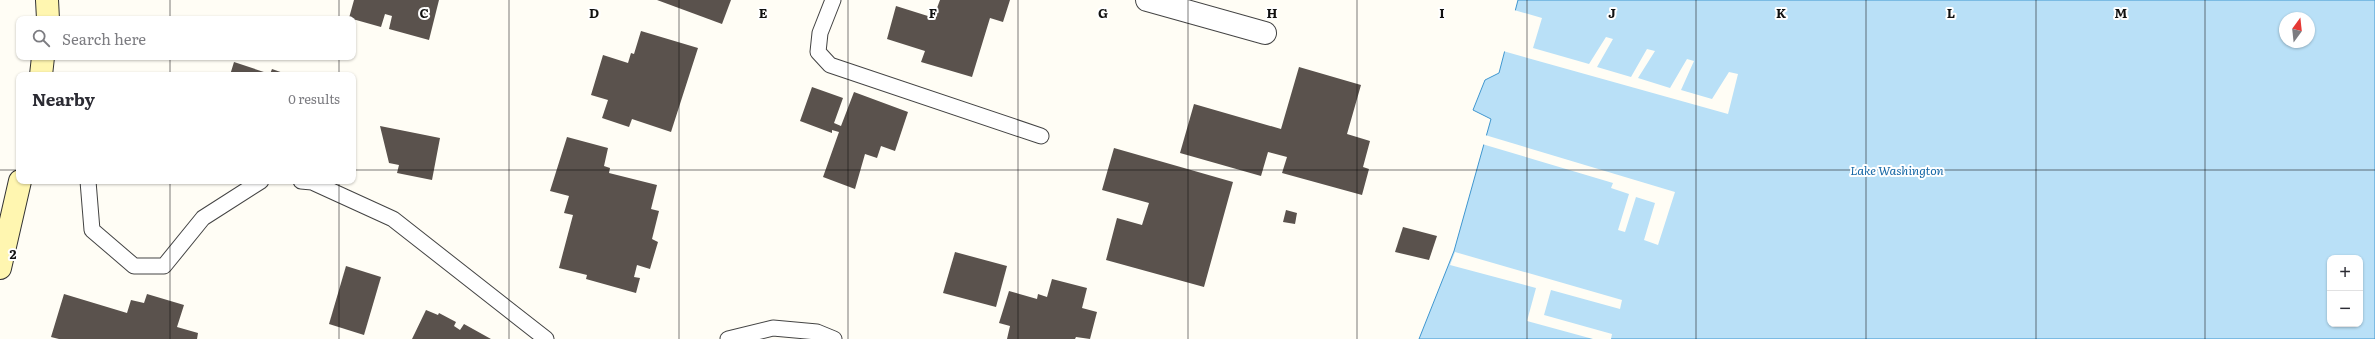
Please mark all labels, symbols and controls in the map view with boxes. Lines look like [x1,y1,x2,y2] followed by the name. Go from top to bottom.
[419,3,429,22] text: C
[589,3,599,22] text: D
[759,3,768,22] text: E
[929,3,937,22] text: F
[1098,3,1108,22] text: G
[1267,3,1278,22] text: H
[1439,3,1445,22] text: I
[1608,3,1616,22] text: J
[1776,3,1787,22] text: K
[1947,3,1955,22] text: L
[2115,3,2128,22] text: M
[2279,12,2315,48] north arrow
[16,16,356,60] search box
[30,27,52,49] icon: search
[62,27,146,50] text: Search here
[32,86,95,111] text: Nearby
[288,89,340,108] text: 0 results
[1850,161,1944,179] water label: Lake Washington
[10,244,17,263] text: 2
[2327,255,2363,327] map controls
[2327,255,2363,291] button: +
[2327,291,2363,327] button: −

